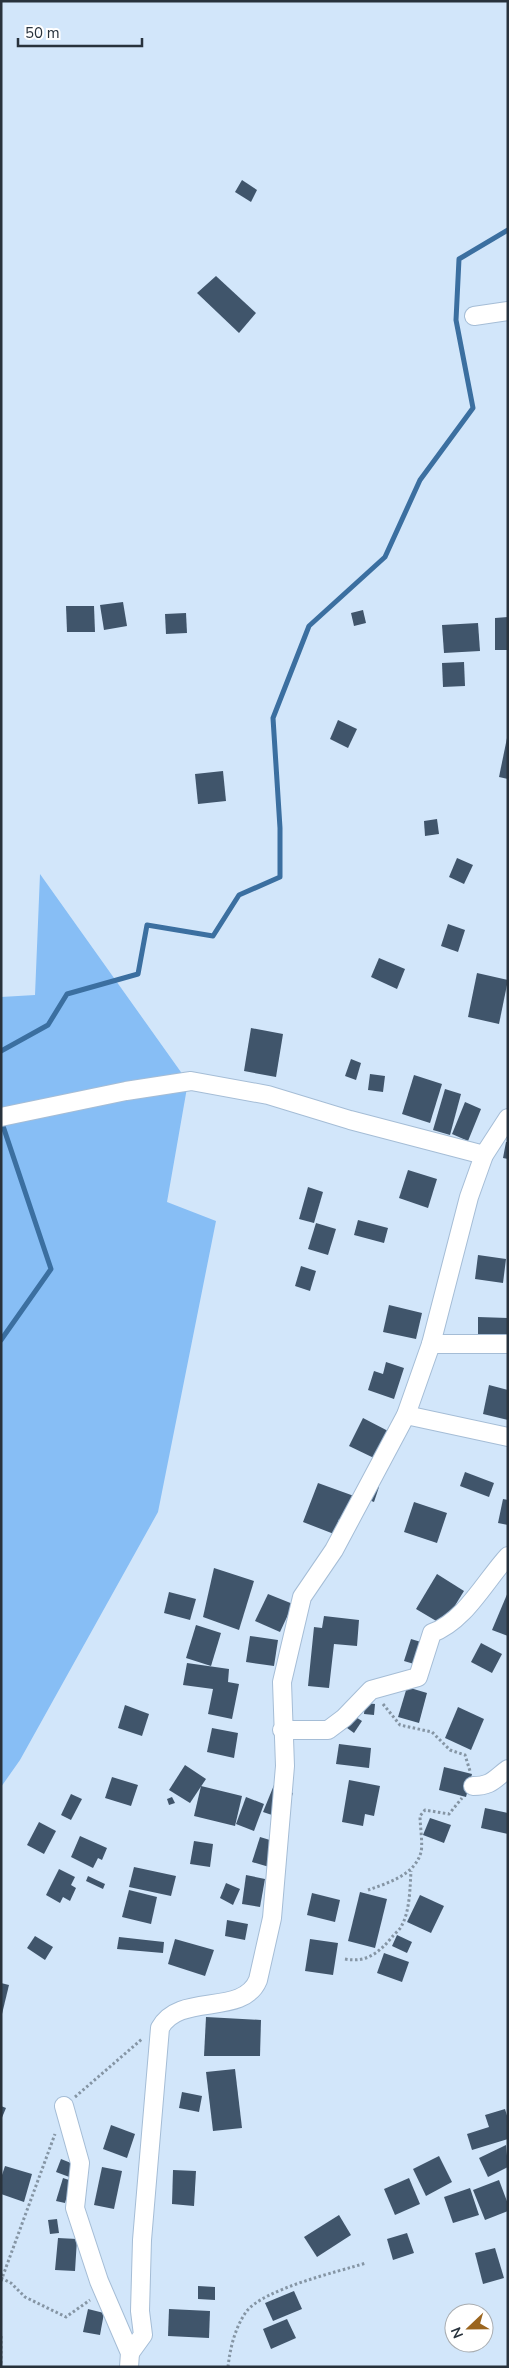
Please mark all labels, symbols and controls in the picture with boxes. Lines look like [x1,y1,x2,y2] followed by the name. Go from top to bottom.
[18,15,141,47] scale bar
[25,23,60,43] text: 50 m
[444,2303,494,2353] north arrow
[447,2324,468,2341] text: N

